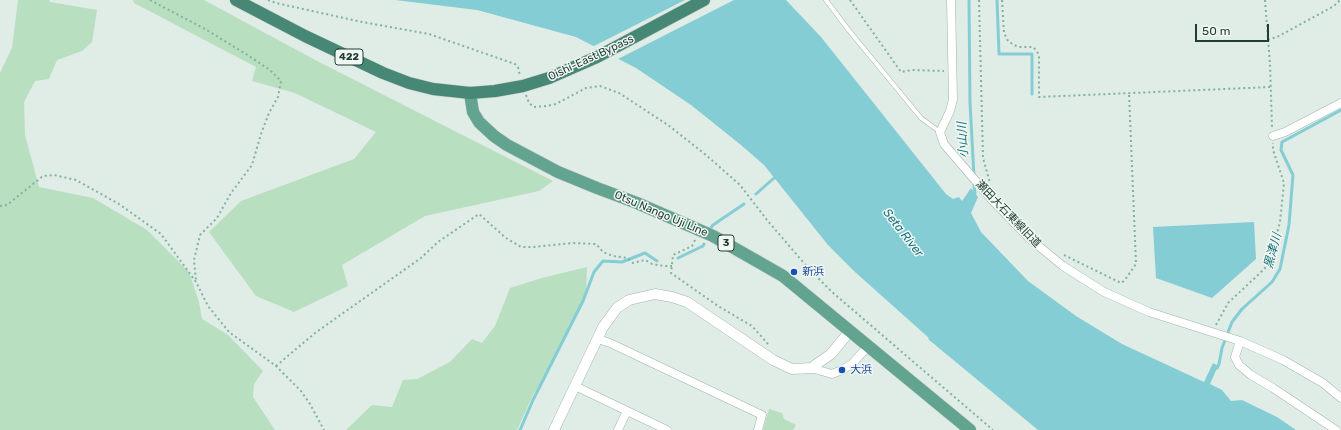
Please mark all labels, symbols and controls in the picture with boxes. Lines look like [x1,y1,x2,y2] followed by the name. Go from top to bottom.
[1197,16,1271,42] scale bar
[1202,24,1230,38] text: 50 m
[546,32,636,84] street label: Oishi-East Bypass
[335,49,363,65] road number: 422
[955,122,971,158] water label: 小山川
[973,178,1043,250] street label: 瀬田大石東線旧道
[612,188,710,240] street label: Otsu Nango Uji Line
[880,206,926,260] water label: Seta River
[1261,232,1285,270] water label: 黒津川
[718,235,734,251] road number: 3
[802,265,824,279] place label: 新浜
[789,267,799,277] marker: 新浜
[850,363,872,377] place label: 大浜
[837,365,847,375] marker: 大浜

